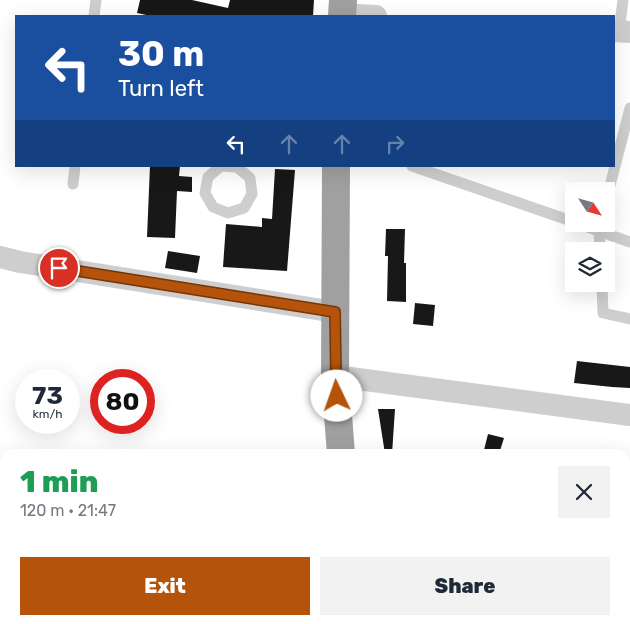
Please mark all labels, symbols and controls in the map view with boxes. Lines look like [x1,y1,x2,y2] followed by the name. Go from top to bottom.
[118,33,204,75] text: 30 m
[35,35,100,100] icon: left
[118,75,204,102] text: Turn left
[222,130,250,158] icon: left
[275,130,303,158] icon: ahead
[328,130,356,158] icon: ahead
[381,130,409,158] icon: right
[565,182,615,232] north arrow
[565,182,615,292] map controls
[565,242,615,292] button: layers
[38,247,80,289] pin
[45,254,73,282] icon: arrive
[90,369,155,434] speed limit sign: 80
[310,369,362,421] position arrow
[32,381,63,410] text: 73
[33,407,62,421] text: km/h
[20,464,98,500] text: 1 min
[558,466,610,518] button: close
[20,501,116,520] text: 120 m · 21:47
[20,557,310,615] button: Exit
[320,557,610,615] button: Share

